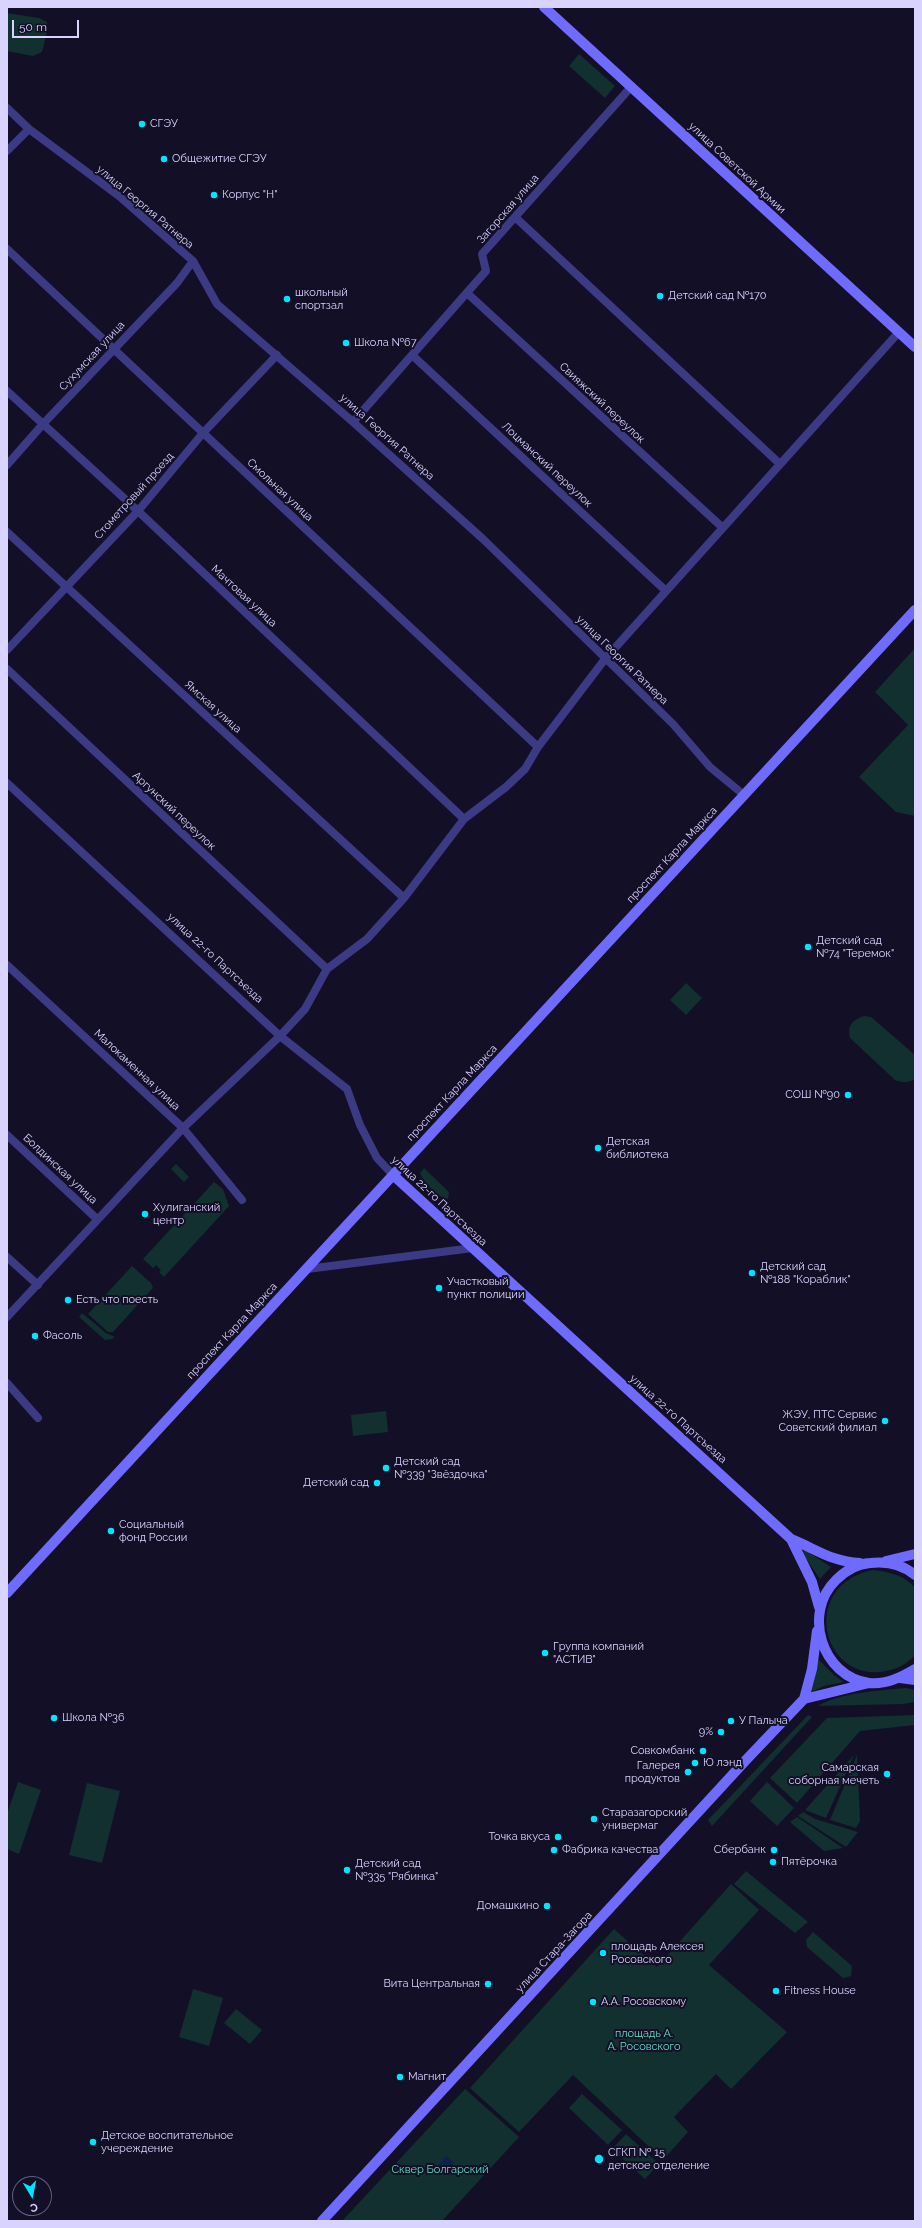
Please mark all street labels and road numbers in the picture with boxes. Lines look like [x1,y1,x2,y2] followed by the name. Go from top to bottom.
[686,120,788,216] street label: улица Советской Армии
[94,163,196,251] street label: улица Георгия Ратнера
[474,172,542,246] street label: Загорская улица
[56,319,128,393] street label: Сухумская улица
[556,360,648,446] street label: Свияжский переулок
[337,391,437,483] street label: улица Георгия Ратнера
[499,420,595,510] street label: Лоцманский переулок
[92,450,176,542] street label: Стометровый проезд
[244,456,316,524] street label: Смольная улица
[209,562,279,630] street label: Мачтовая улица
[573,613,671,707] street label: улица Георгия Ратнера
[182,678,244,736] street label: Ямская улица
[130,769,218,853] street label: Аргунский переулок
[624,804,720,906] street label: проспект Карла Маркса
[164,910,266,1006] street label: улица 22-го Партсъезда
[91,1027,183,1113] street label: Малокаменная улица
[404,1042,500,1144] street label: проспект Карла Маркса
[20,1131,100,1207] street label: Болдинская улица
[388,1153,490,1249] street label: улица 22-го Партсъезда
[184,1280,280,1382] street label: проспект Карла Маркса
[627,1372,729,1466] street label: улица 22-го Партсъезда
[513,1909,595,1995] street label: улица Стара-Загора

